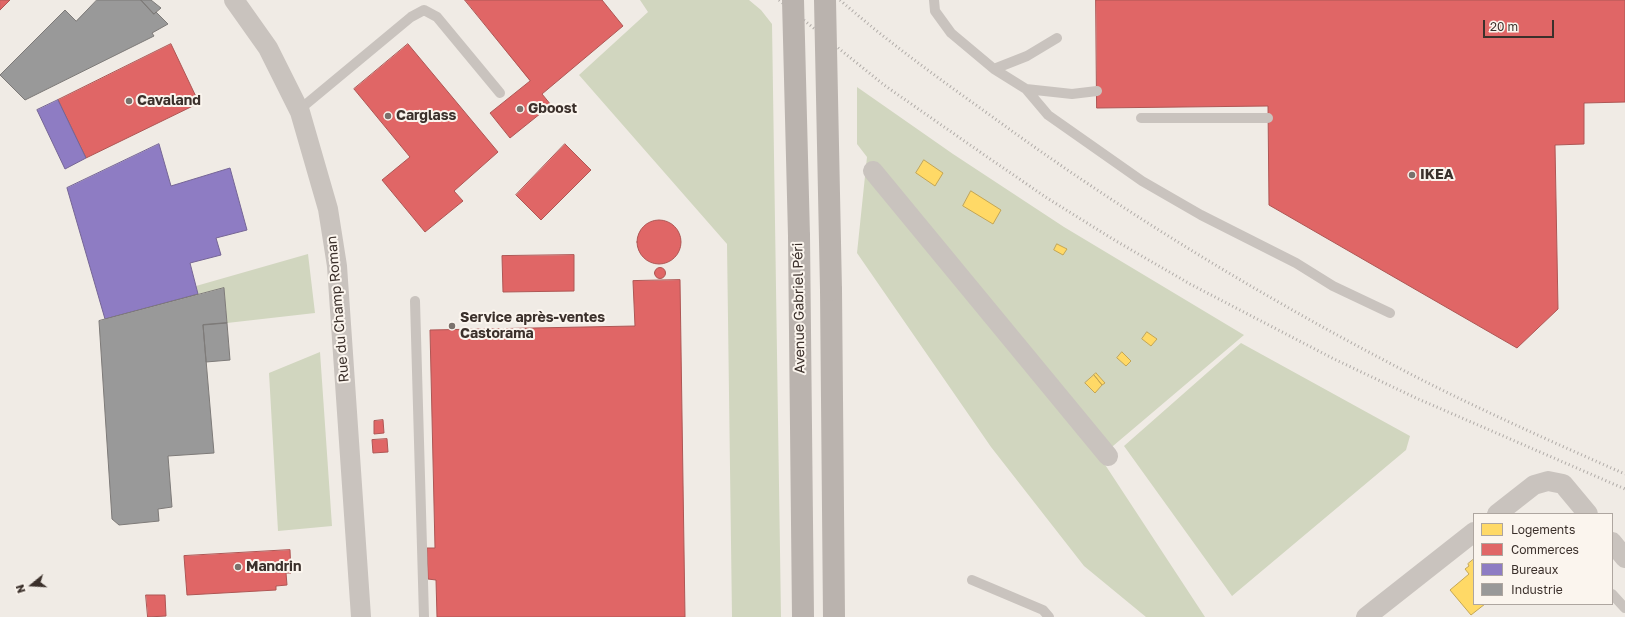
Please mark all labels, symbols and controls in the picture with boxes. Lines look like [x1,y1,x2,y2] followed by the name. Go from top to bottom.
[1485,12,1556,38] scale bar
[1490,19,1518,34] text: 20 m
[137,93,201,109] place label: Cavaland
[124,96,134,106] marker: Cavaland
[528,101,577,117] place label: Gboost
[515,104,525,114] marker: Gboost
[396,108,456,124] place label: Carglass
[383,111,393,121] marker: Carglass
[1420,167,1454,183] place label: IKEA
[1407,170,1417,180] marker: IKEA
[323,235,353,383] street label: Rue du Champ Roman
[789,242,809,374] street label: Avenue Gabriel Péri
[460,310,605,342] place label: Service après-ventes Castorama
[447,321,457,331] marker: Service après-ventes Castorama
[1473,513,1613,605] legend
[1511,522,1575,537] text: Logements
[1511,542,1579,557] text: Commerces
[246,559,301,575] place label: Mandrin
[233,562,243,572] marker: Mandrin
[1511,562,1558,577] text: Bureaux
[12,565,52,605] north arrow
[1511,582,1563,597] text: Industrie
[13,583,28,595] text: N

